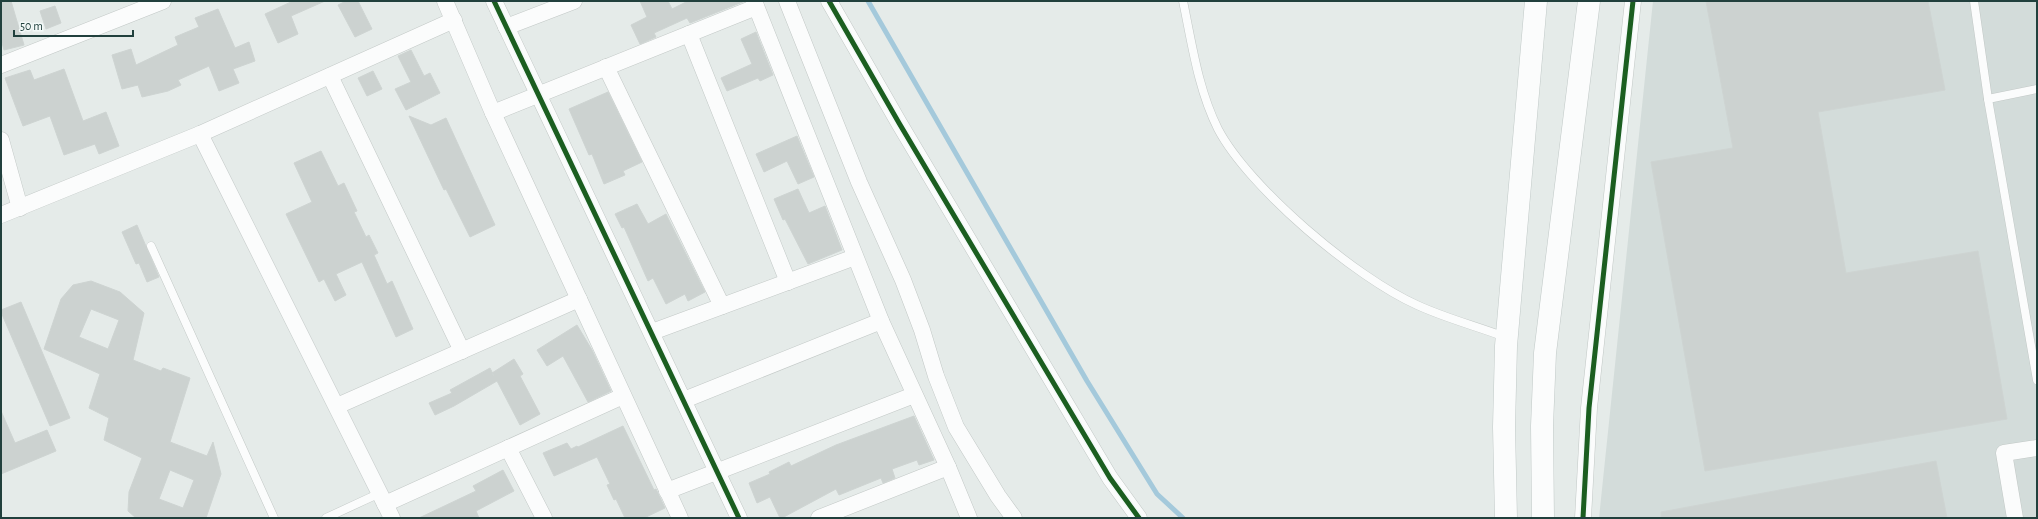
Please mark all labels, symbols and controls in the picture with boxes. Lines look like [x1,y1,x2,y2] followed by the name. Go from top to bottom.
[14,12,133,38] scale bar
[20,20,43,32] text: 50 m

